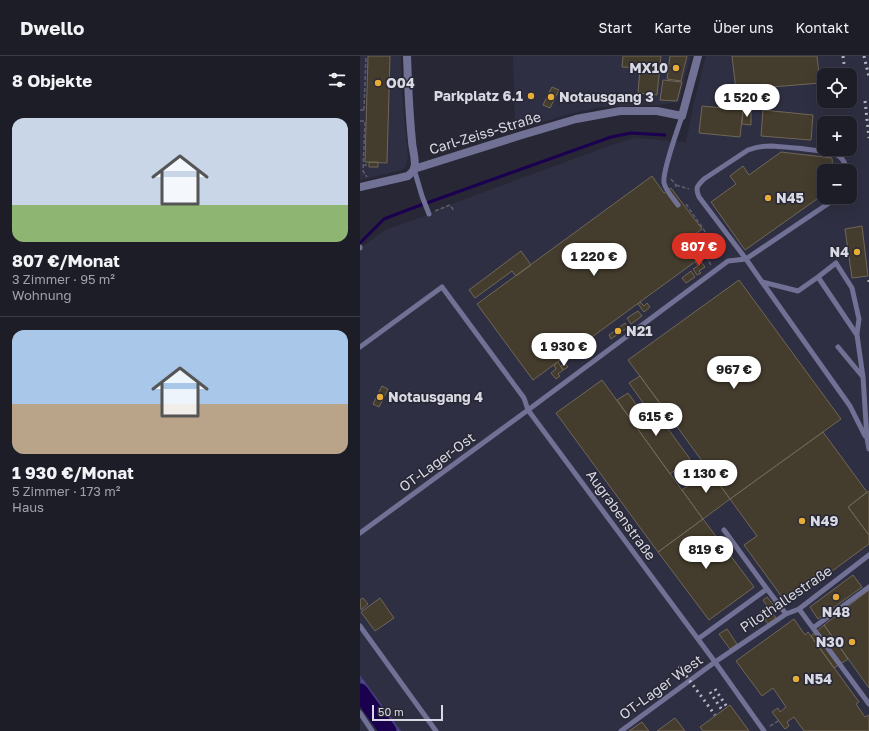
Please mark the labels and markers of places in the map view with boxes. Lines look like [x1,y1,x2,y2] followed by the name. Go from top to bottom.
[629,59,668,76] place label: MX10
[671,63,681,73] marker: MX10
[386,74,415,91] place label: O04
[373,78,383,88] marker: O04
[710,84,784,118] pin: 1 520 €
[434,87,523,104] place label: Parkplatz 6.1
[559,88,654,105] place label: Notausgang 3
[526,91,536,101] marker: Parkplatz 6.1
[546,92,556,102] marker: Notausgang 3
[776,189,804,206] place label: N45
[763,193,773,203] marker: N45
[671,233,727,267] pin: 807 €
[557,243,631,277] pin: 1 220 €
[830,243,849,260] place label: N4
[852,247,862,257] marker: N4
[626,322,652,339] place label: N21
[613,326,623,336] marker: N21
[527,333,601,367] pin: 1 930 €
[706,356,762,390] pin: 967 €
[388,388,483,405] place label: Notausgang 4
[375,392,385,402] marker: Notausgang 4
[628,403,684,437] pin: 615 €
[669,460,743,494] pin: 1 130 €
[810,512,838,529] place label: N49
[797,516,807,526] marker: N49
[678,536,734,570] pin: 819 €
[831,592,841,602] marker: N48
[822,603,850,620] place label: N48
[816,633,844,650] place label: N30
[847,637,857,647] marker: N30
[804,670,832,687] place label: N54
[791,674,801,684] marker: N54

